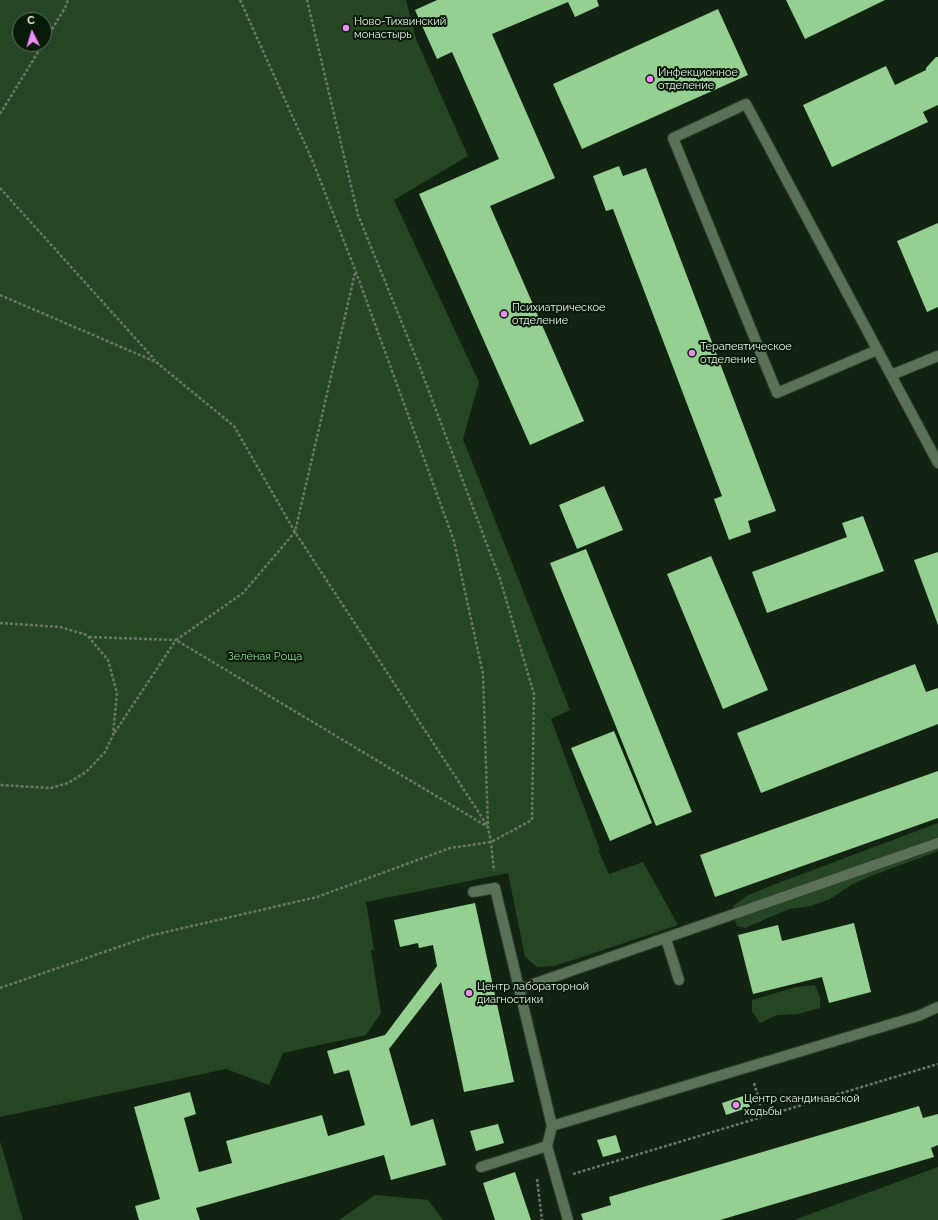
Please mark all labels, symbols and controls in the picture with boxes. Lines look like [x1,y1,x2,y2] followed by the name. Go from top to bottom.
[12,12,52,52] north arrow
[27,14,35,27] text: С
[354,15,446,41] place label: Ново-Тихвинский монастырь
[341,23,351,33] marker: Ново-Тихвинский монастырь
[658,66,738,92] place label: Инфекционное отделение
[645,74,655,84] marker: Инфекционное отделение
[512,301,606,327] place label: Психиатрическое отделение
[499,309,509,319] marker: Психиатрическое отделение
[700,340,792,366] place label: Терапевтическое отделение
[687,348,697,358] marker: Терапевтическое отделение
[228,650,302,664] park label: Зелёная Роща
[477,980,589,1006] place label: Центр лабораторной диагностики
[464,988,474,998] marker: Центр лабораторной диагностики
[744,1092,860,1118] place label: Центр скандинавской ходьбы
[731,1100,741,1110] marker: Центр скандинавской ходьбы

